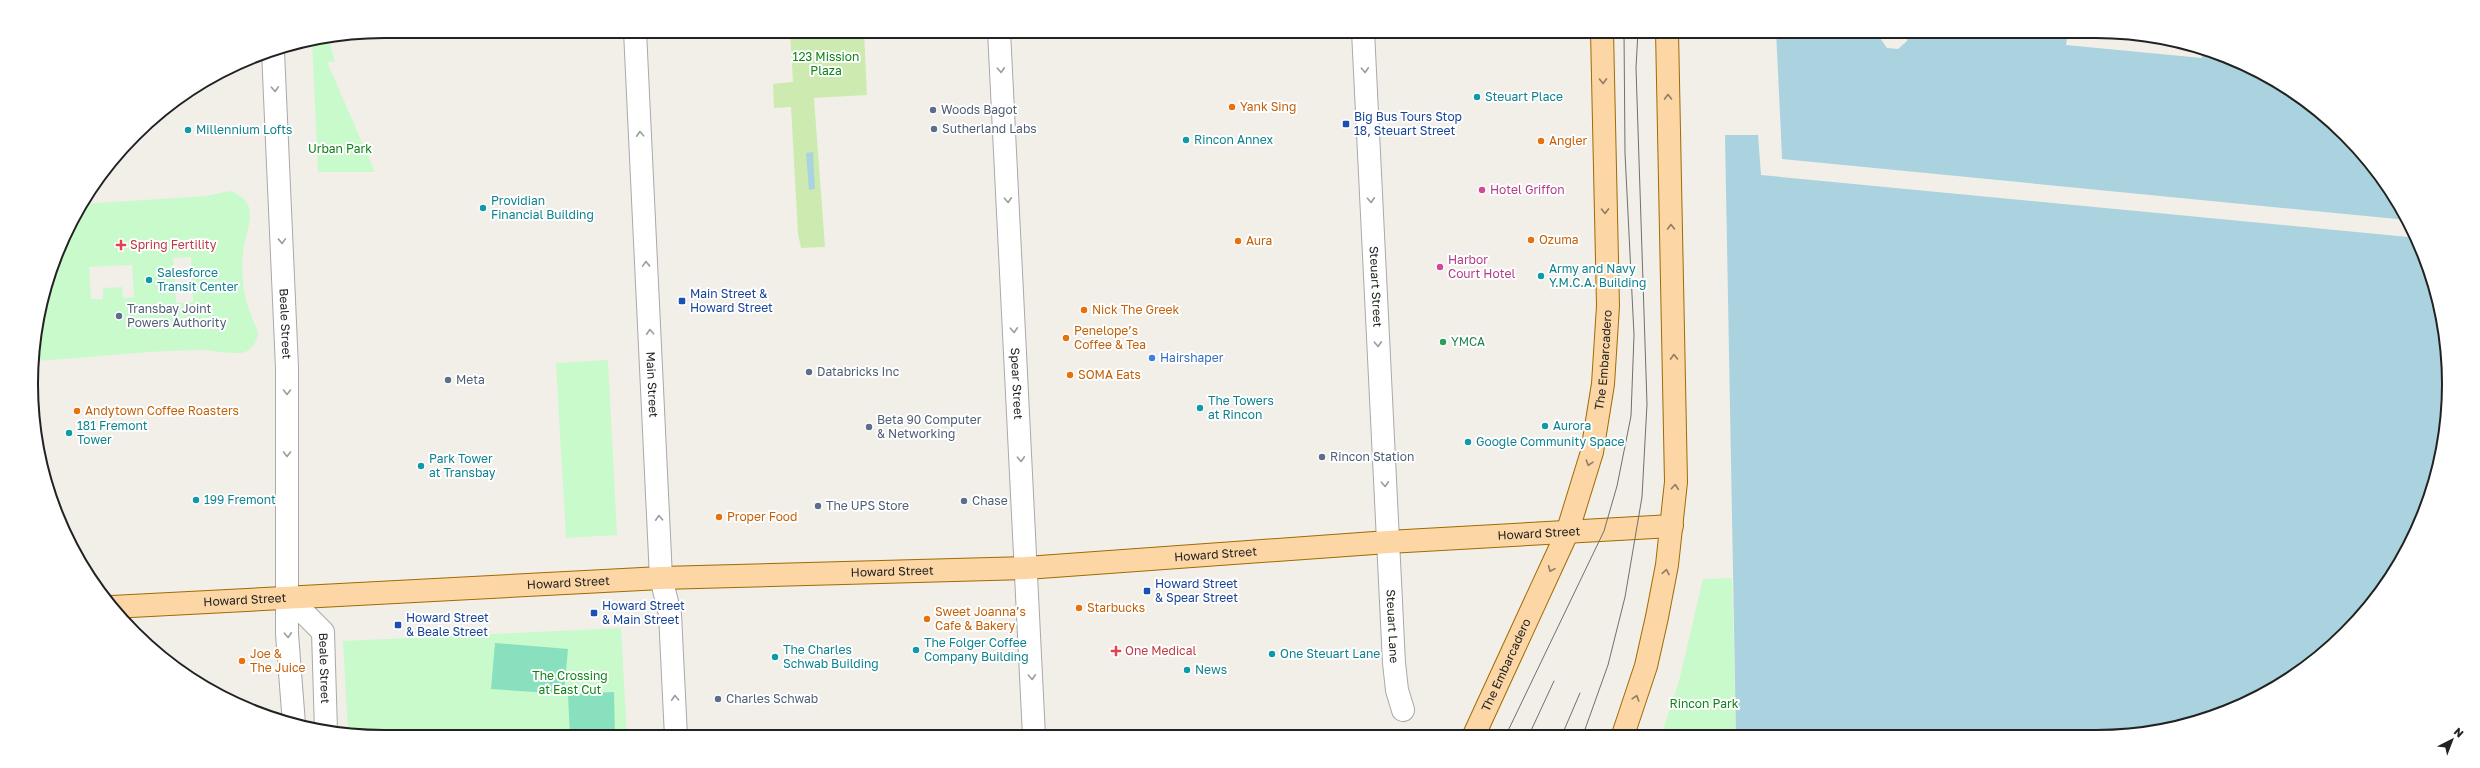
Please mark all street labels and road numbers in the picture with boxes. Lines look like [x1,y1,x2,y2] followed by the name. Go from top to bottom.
[1367,246,1386,328] street label: Steuart Street
[276,288,295,360] street label: Beale Street
[1591,309,1615,411] street label: The Embarcadero
[1008,347,1026,420] street label: Spear Street
[643,351,661,418] street label: Main Street
[1497,523,1581,543] street label: Howard Street
[1174,543,1258,564] street label: Howard Street
[850,563,934,580] street label: Howard Street
[526,573,610,592] street label: Howard Street
[1383,589,1402,664] street label: Steuart Lane
[203,590,287,609] street label: Howard Street
[1478,616,1534,714] street label: The Embarcadero
[316,632,333,704] street label: Beale Street

